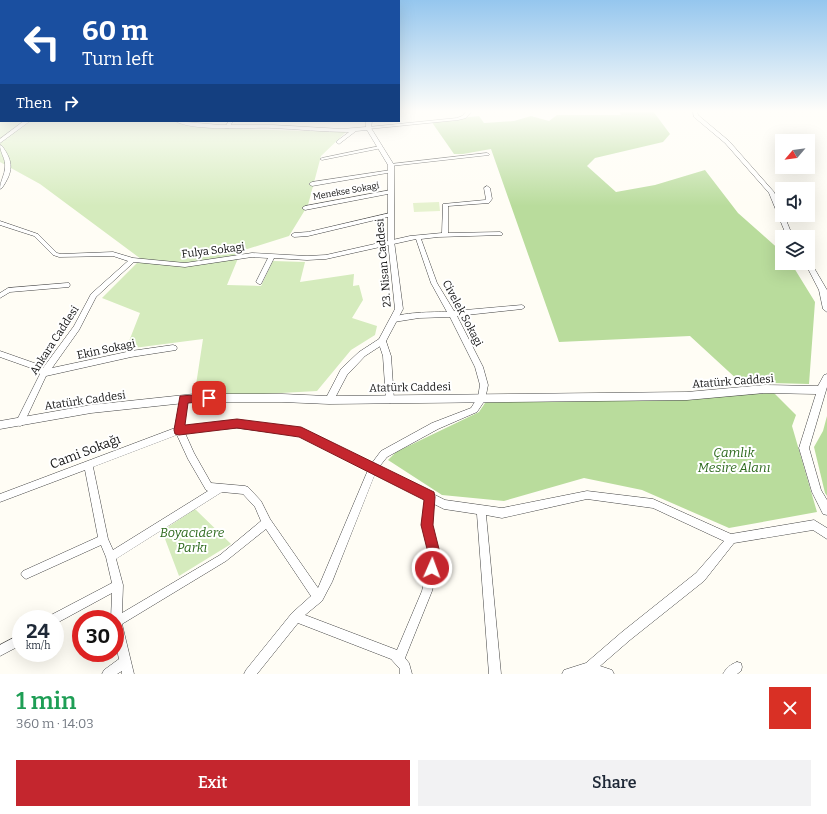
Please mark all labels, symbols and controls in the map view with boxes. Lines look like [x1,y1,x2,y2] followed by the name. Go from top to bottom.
[82,14,148,47] text: 60 m
[16,16,68,68] icon: left
[82,48,154,70] text: Turn left
[60,92,82,114] icon: right
[16,94,52,112] text: Then
[775,134,815,174] north arrow
[775,134,815,270] map controls
[312,180,380,202] street label: Menekse Sokagi
[775,182,815,222] button: sound
[373,217,394,308] street label: 23. Nisan Caddesi
[775,230,815,270] button: layers
[181,240,246,261] street label: Fulya Sokagi
[440,278,486,349] street label: Civelek Sokagi
[27,303,82,377] street label: Ankara Caddesi
[76,337,137,362] street label: Ekin Sokagi
[692,372,775,391] street label: Atatürk Caddesi
[369,380,452,395] street label: Atatürk Caddesi
[192,381,226,415] pin
[198,387,220,409] icon: arrive
[44,388,127,413] street label: Atatürk Caddesi
[48,431,123,472] street label: Cami Sokağı
[698,445,770,475] park label: Çamlık Mesire Alanı
[160,525,225,555] park label: Boyacıdere Parkı
[411,547,453,589] position arrow
[72,610,124,662] speed limit sign: 30
[26,619,50,643] text: 24
[26,640,50,652] text: km/h
[16,687,76,715] text: 1 min
[769,687,811,729] button: close
[16,716,94,731] text: 360 m · 14:03
[16,760,410,806] button: Exit
[418,760,811,806] button: Share

